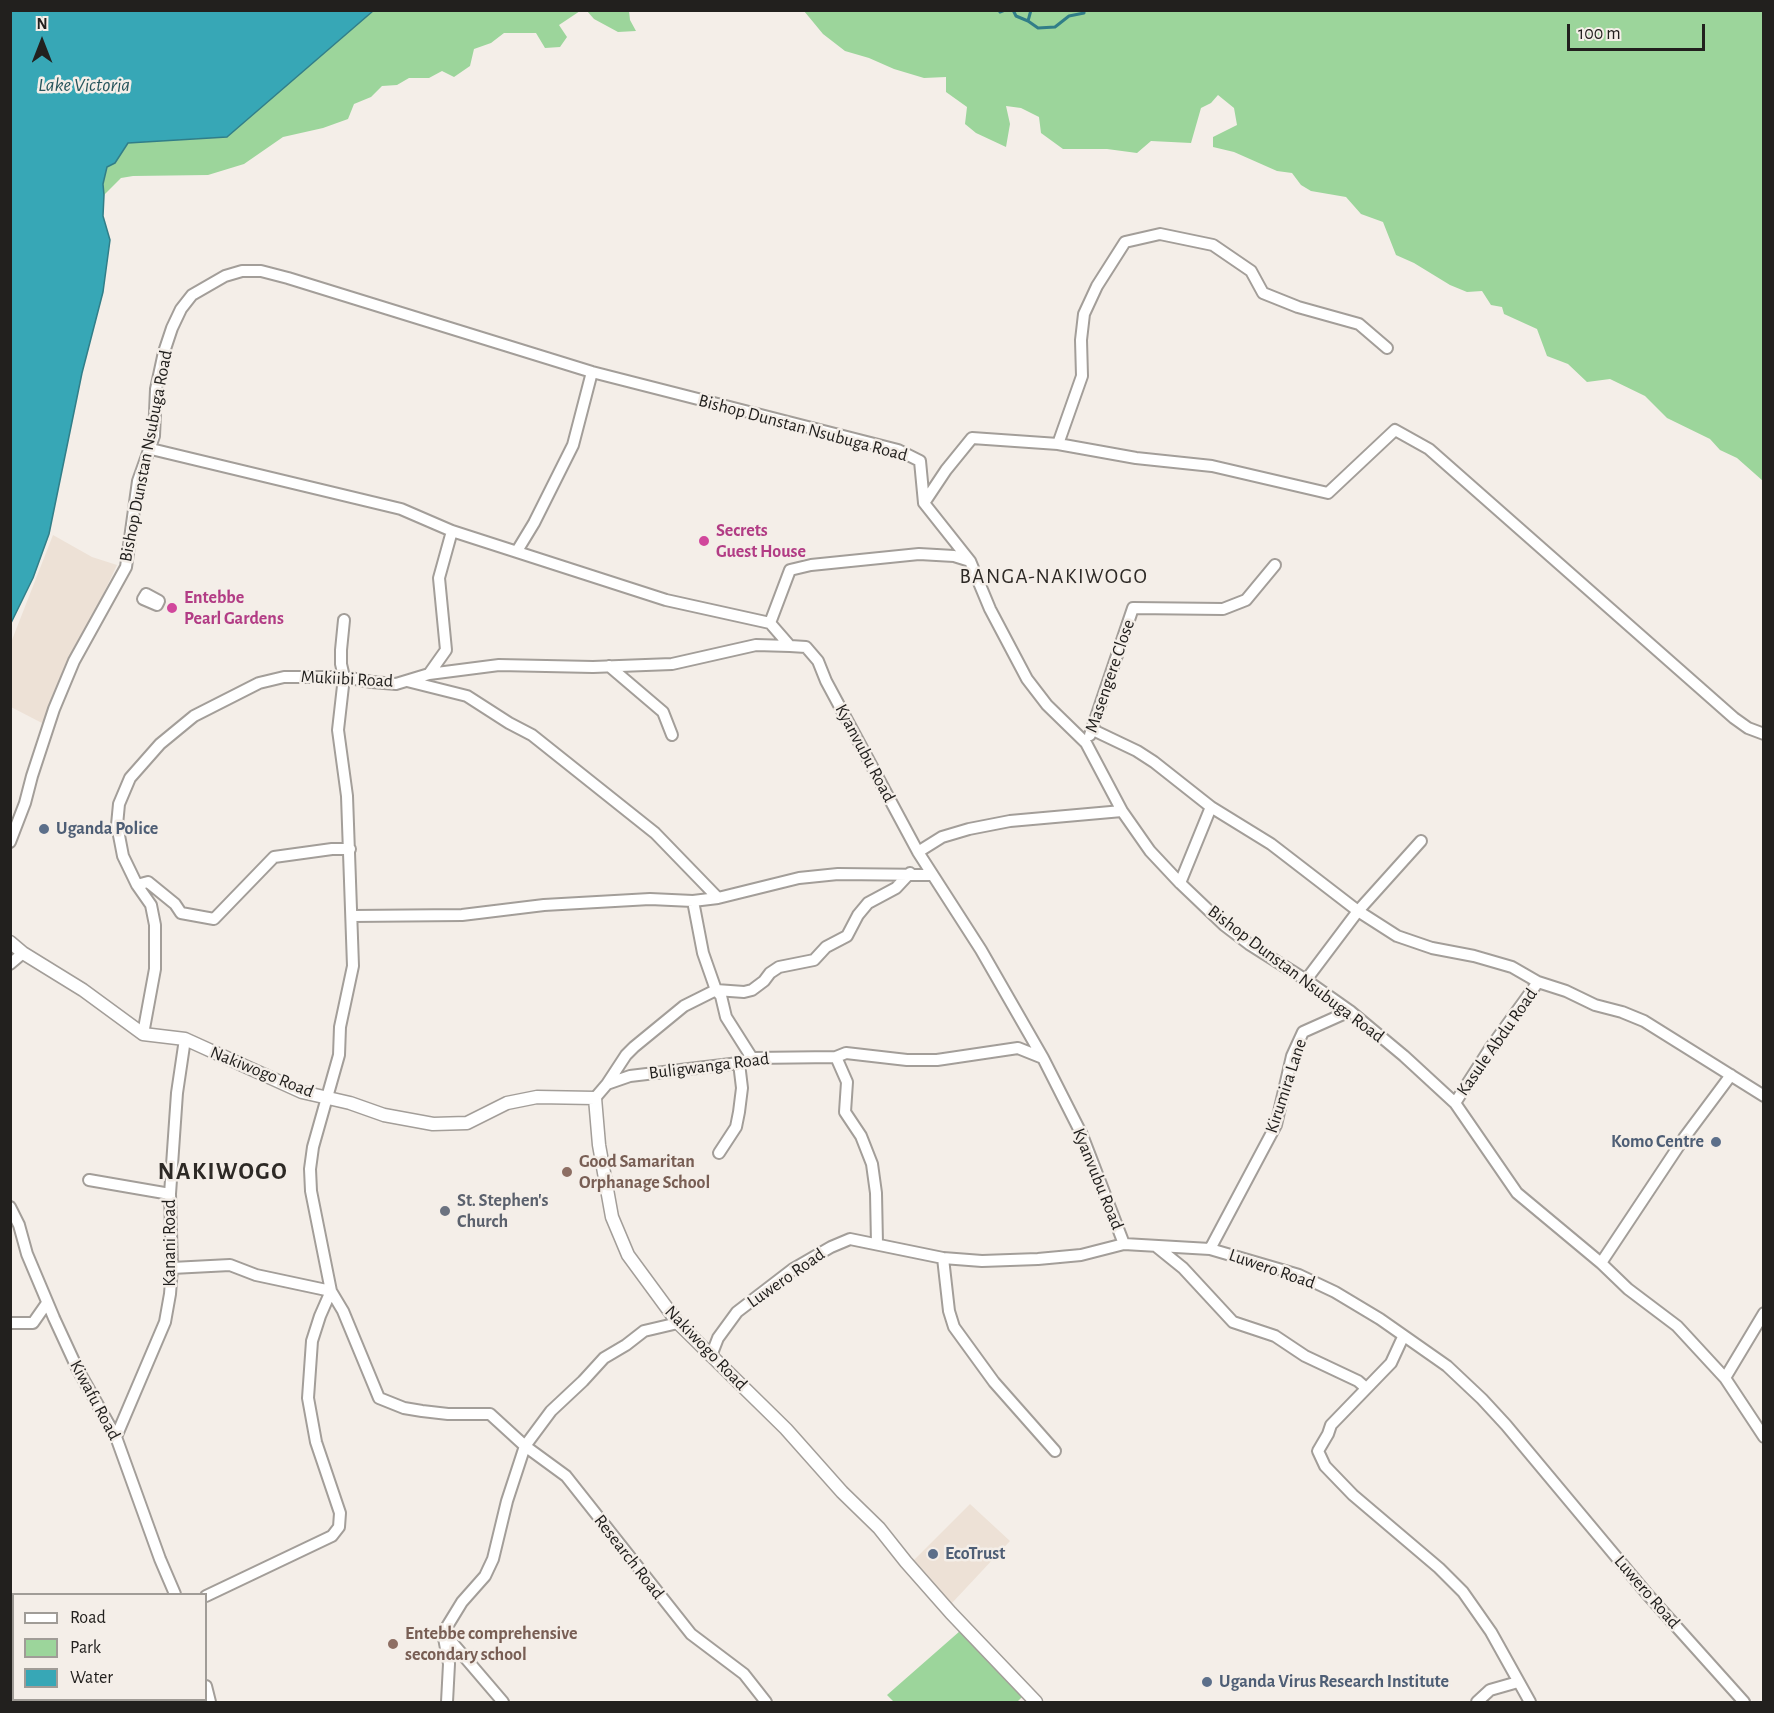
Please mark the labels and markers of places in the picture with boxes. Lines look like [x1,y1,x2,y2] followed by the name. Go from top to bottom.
[716,520,806,562] place label: Secrets Guest House
[697,534,711,548] marker: Secrets Guest House
[184,587,284,630] place label: Entebbe Pearl Gardens
[165,601,179,615] marker: Entebbe Pearl Gardens
[56,818,158,840] place label: Uganda Police
[37,822,51,836] marker: Uganda Police
[1611,1131,1704,1153] place label: Komo Centre
[1709,1135,1723,1149] marker: Komo Centre
[579,1151,710,1194] place label: Good Samaritan Orphanage School
[560,1165,574,1179] marker: Good Samaritan Orphanage School
[457,1190,549,1232] place label: St. Stephen's Church
[438,1204,452,1218] marker: St. Stephen's Church
[945,1543,1005,1565] place label: EcoTrust
[926,1547,940,1561] marker: EcoTrust
[405,1623,578,1666] place label: Entebbe comprehensive secondary school
[386,1637,400,1651] marker: Entebbe comprehensive secondary school
[1219,1671,1449,1693] place label: Uganda Virus Research Institute
[1200,1675,1214,1689] marker: Uganda Virus Research Institute

